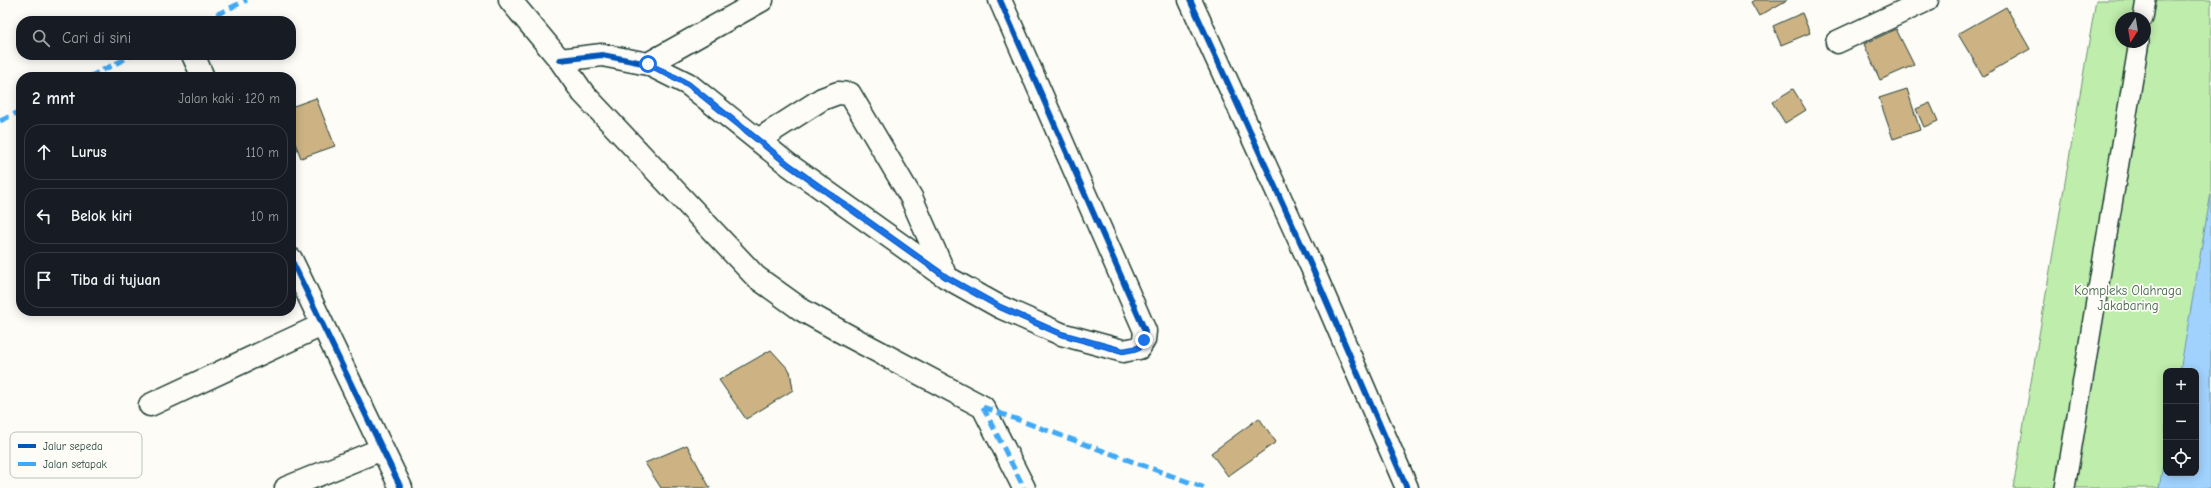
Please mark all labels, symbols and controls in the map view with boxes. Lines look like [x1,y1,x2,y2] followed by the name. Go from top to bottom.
[2115,12,2151,48] north arrow
[16,16,296,60] search box
[30,27,52,49] icon: search
[62,29,131,47] text: Cari di sini
[639,55,657,73] route start
[32,89,75,108] text: 2 mnt
[178,91,280,106] text: Jalan kaki · 120 m
[33,141,55,163] icon: ahead
[71,143,107,161] text: Lurus
[246,145,279,160] text: 110 m
[33,205,55,227] icon: left
[71,207,132,225] text: Belok kiri
[251,209,279,224] text: 10 m
[33,269,55,291] icon: arrive
[71,271,160,289] text: Tiba di tujuan
[2074,283,2182,313] park label: Kompleks Olahraga Jakabaring
[1135,331,1153,349] route end
[2163,368,2199,476] map controls
[2163,368,2199,404] button: +
[2163,404,2199,440] button: −
[10,432,142,478] legend
[43,440,103,453] text: Jalur sepeda
[2163,440,2199,476] button: locate
[43,458,108,471] text: Jalan setapak

